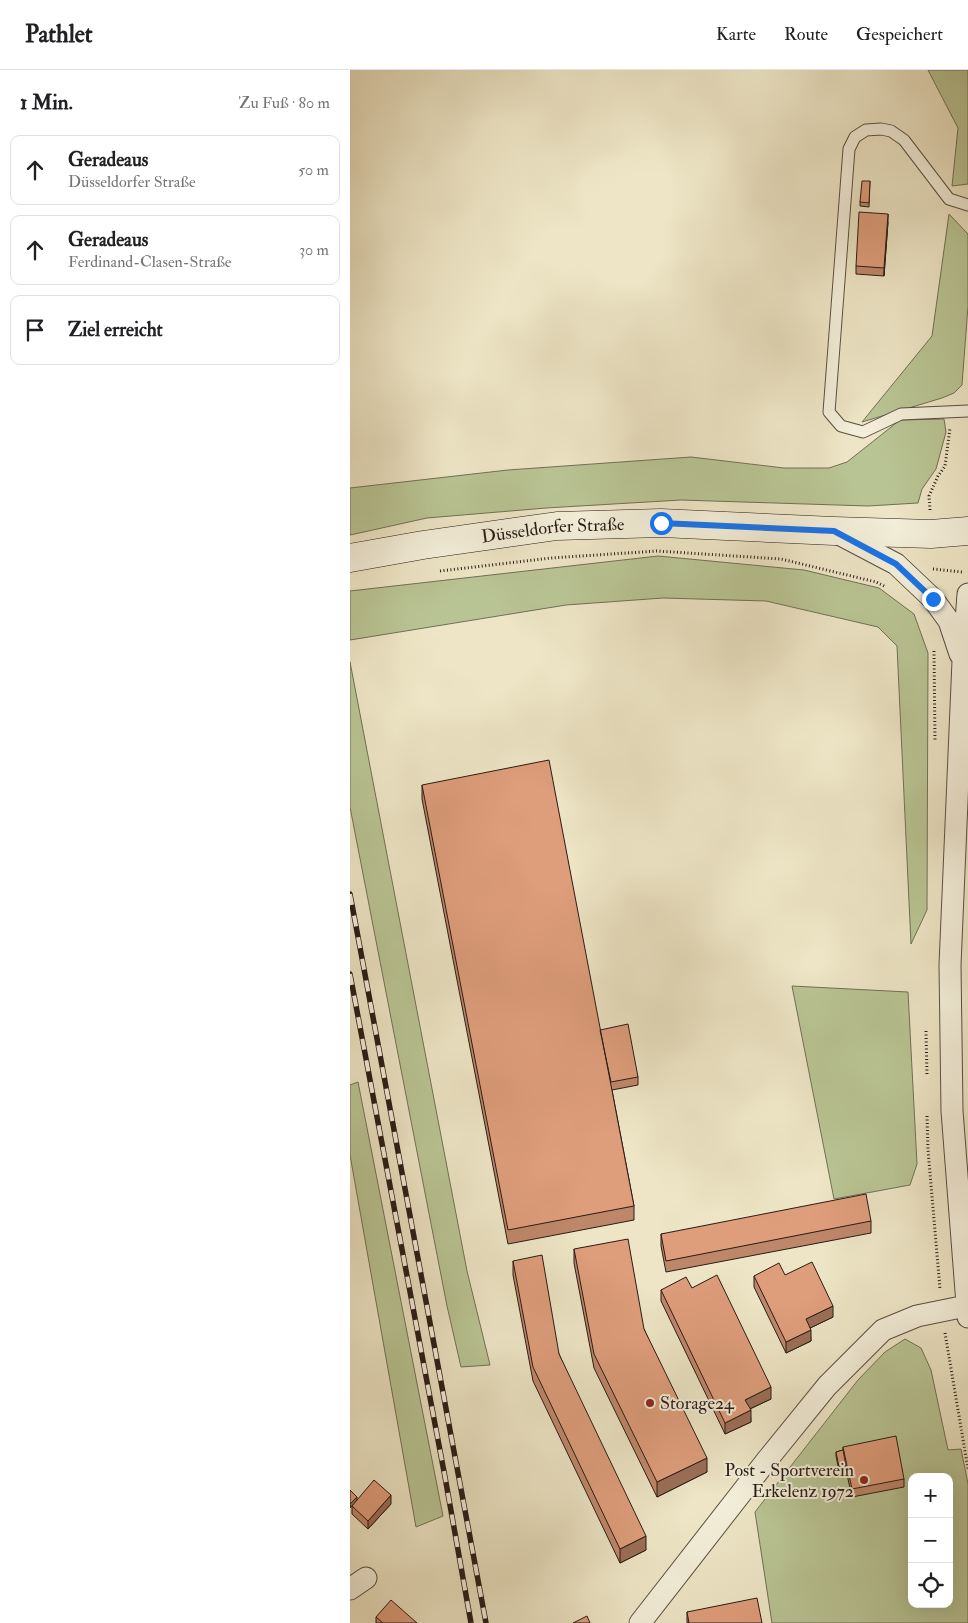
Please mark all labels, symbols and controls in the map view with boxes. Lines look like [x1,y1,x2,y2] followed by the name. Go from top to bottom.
[25,19,93,50] text: Pathlet
[716,23,756,46] text: Karte
[784,23,828,46] text: Route
[856,23,943,46] text: Gespeichert
[20,89,73,116] text: 1 Min.
[238,93,330,113] text: Zu Fuß · 80 m
[68,148,148,172] text: Geradeaus
[21,156,49,184] icon: ahead
[298,160,329,180] text: 50 m
[68,172,196,192] text: Düsseldorfer Straße
[68,228,148,252] text: Geradeaus
[21,236,49,264] icon: ahead
[299,240,329,260] text: 30 m
[68,252,232,272] text: Ferdinand-Clasen-Straße
[21,316,49,344] icon: arrive
[68,318,163,342] text: Ziel erreicht
[650,512,673,535] route start
[480,513,625,548] street label: Düsseldorfer Straße
[922,588,945,611] route end
[660,1392,735,1415] place label: Storage24
[644,1397,656,1409] marker: Storage24
[724,1459,854,1503] place label: Post - Sportverein Erkelenz 1972
[908,1473,953,1608] map controls
[908,1473,953,1518] button: +
[858,1474,870,1486] marker: Post - Sportverein Erkelenz 1972
[908,1518,953,1563] button: −
[908,1563,953,1608] button: locate

